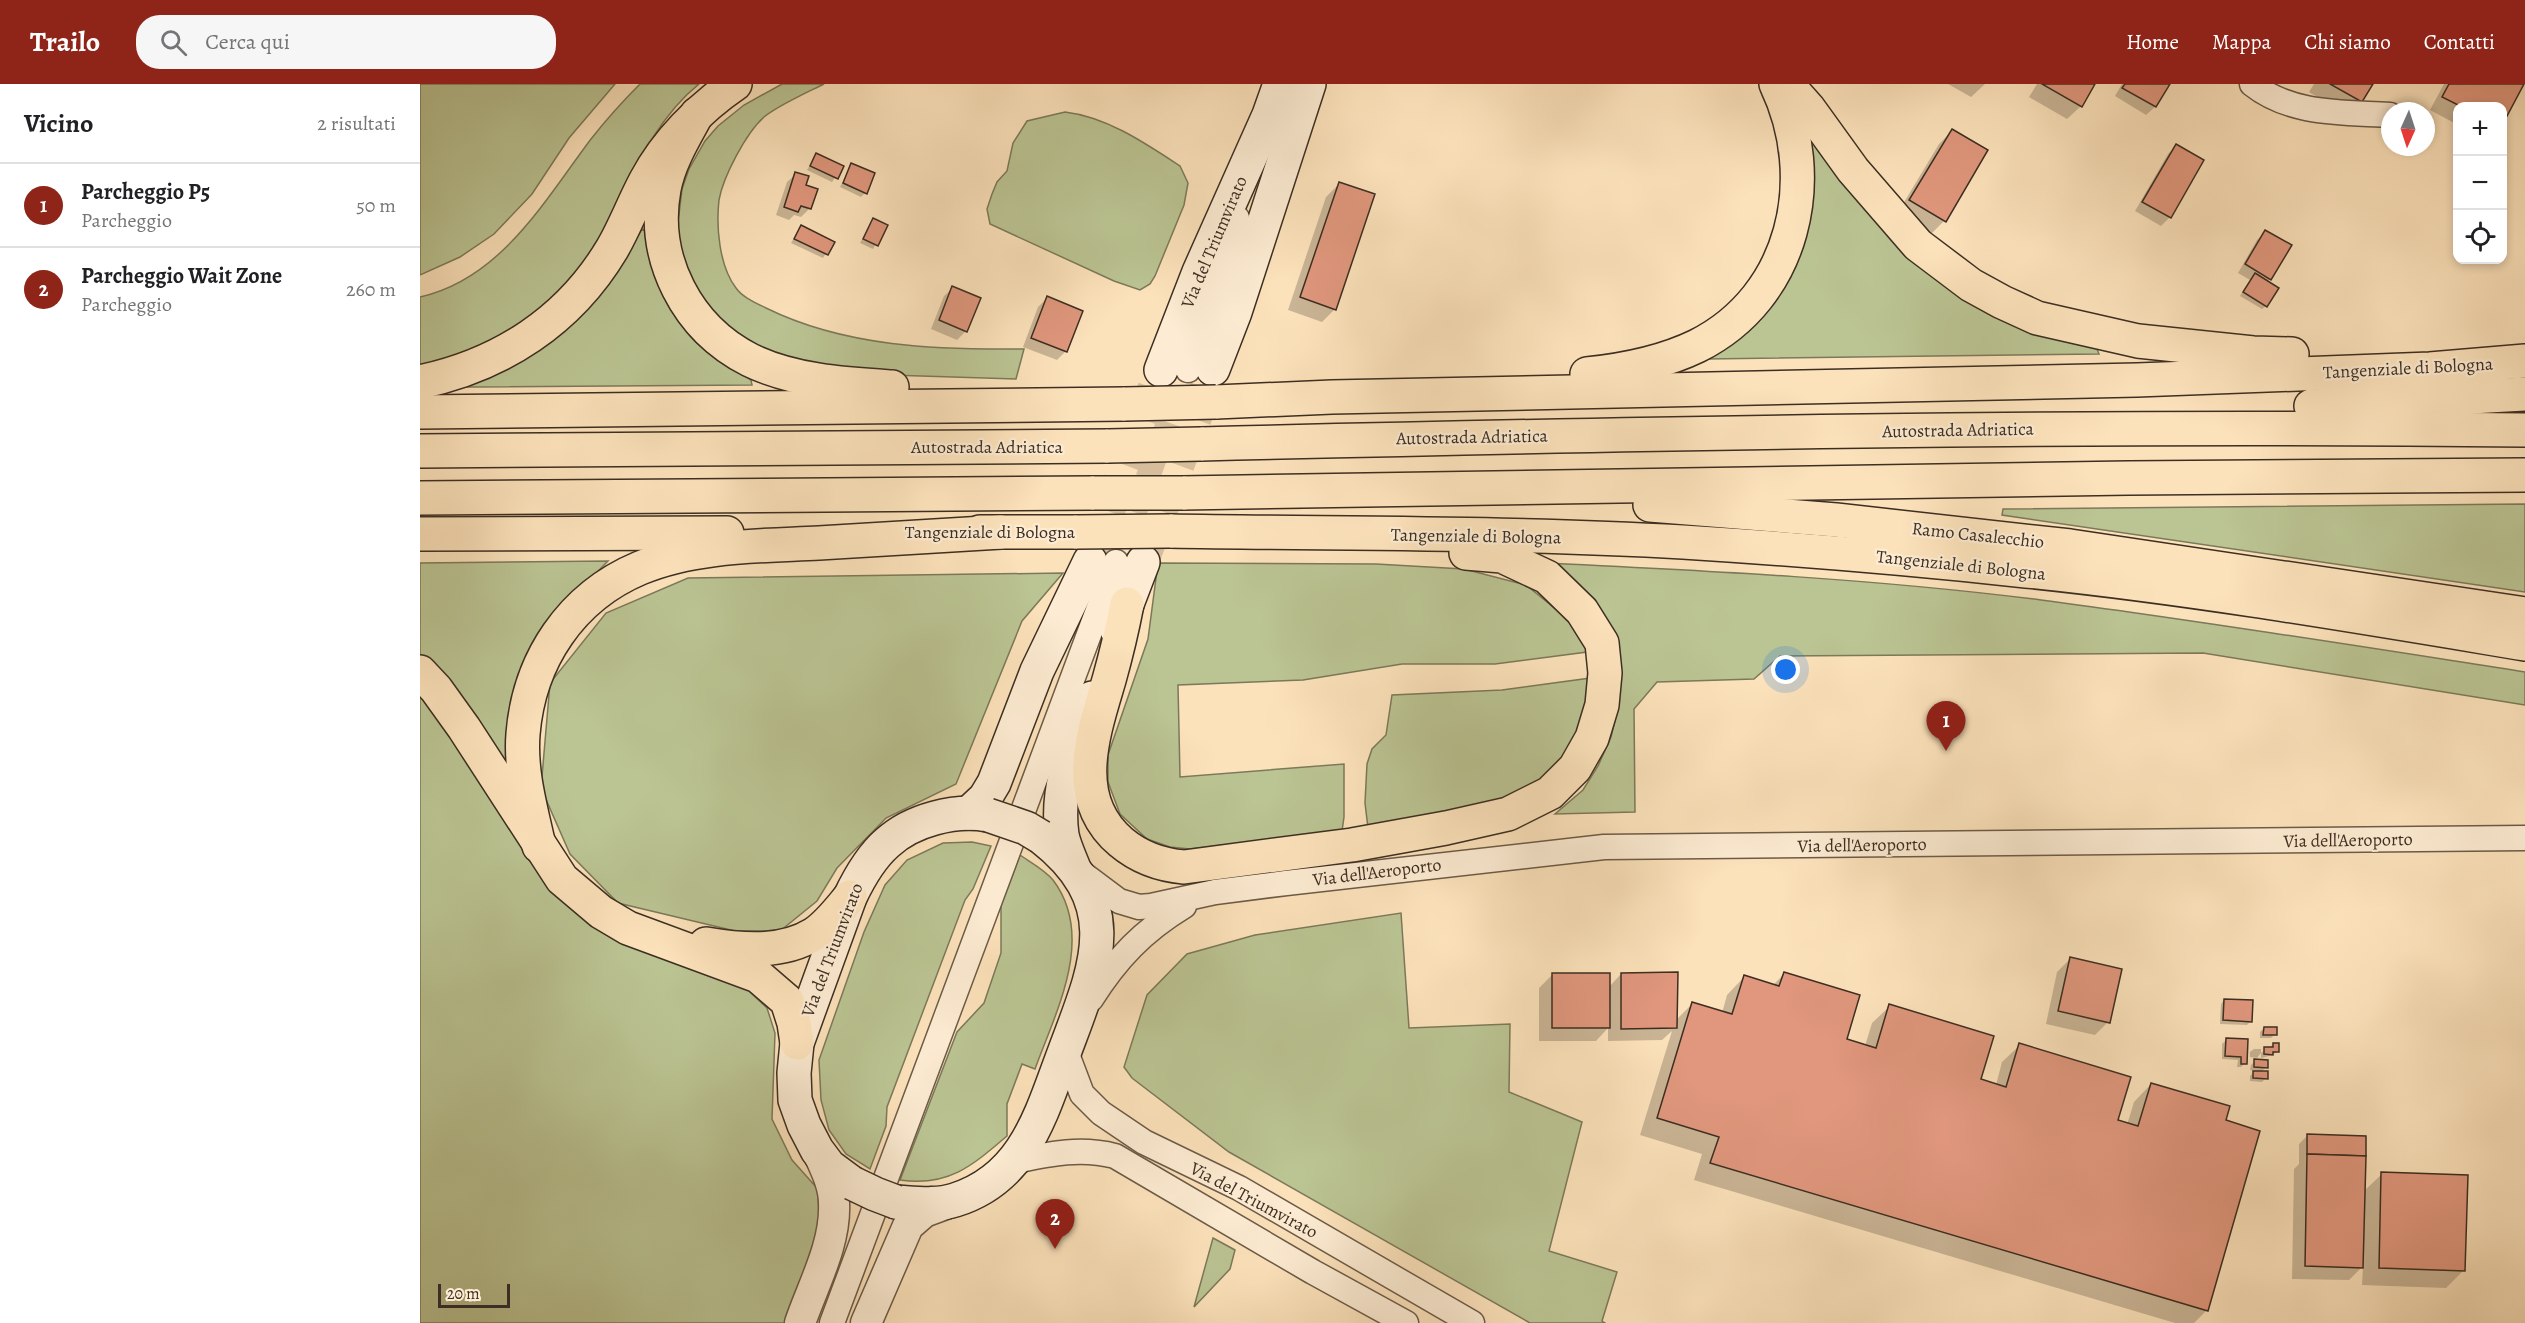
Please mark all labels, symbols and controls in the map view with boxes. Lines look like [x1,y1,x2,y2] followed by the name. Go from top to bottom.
[136,15,556,69] search box
[30,23,100,61] text: Trailo
[157,26,190,59] icon: search
[205,27,290,57] text: Cerca qui
[2126,28,2179,56] text: Home
[2212,28,2271,56] text: Mappa
[2304,28,2391,56] text: Chi siamo
[2424,28,2495,56] text: Contatti
[2381,102,2435,156] north arrow
[2453,102,2507,264] map controls
[2453,102,2507,156] button: +
[24,106,93,141] text: Vicino
[317,110,396,137] text: 2 risultati
[2453,156,2507,210] button: −
[1175,172,1253,313] street label: Via del Triumvirato
[81,177,210,207] text: Parcheggio P5
[40,192,47,219] text: 1
[356,192,396,219] text: 50 m
[81,207,172,234] text: Parcheggio
[2453,210,2507,264] button: locate
[81,261,282,291] text: Parcheggio Wait Zone
[39,276,48,303] text: 2
[346,276,396,303] text: 260 m
[81,291,172,318] text: Parcheggio
[2322,352,2494,384] street label: Tangenziale di Bologna
[1881,417,2035,443] street label: Autostrada Adriatica
[1395,424,1549,450] street label: Autostrada Adriatica
[910,435,1064,459] street label: Autostrada Adriatica
[1911,516,2045,554] street label: Ramo Casalecchio
[905,520,1076,544] street label: Tangenziale di Bologna
[1391,523,1562,549] street label: Tangenziale di Bologna
[1875,544,2048,586] street label: Tangenziale di Bologna
[1771,655,1800,684] your location
[1926,702,1966,751] pin: 1
[2282,827,2413,853] street label: Via dell'Aeroporto
[1796,832,1927,858] street label: Via dell'Aeroporto
[1310,852,1443,892] street label: Via dell'Aeroporto
[795,880,869,1021] street label: Via del Triumvirato
[1185,1156,1322,1244] street label: Via del Triumvirato
[1036,1200,1074,1249] pin: 2
[438,1281,510,1308] scale bar
[447,1283,480,1305] text: 20 m

